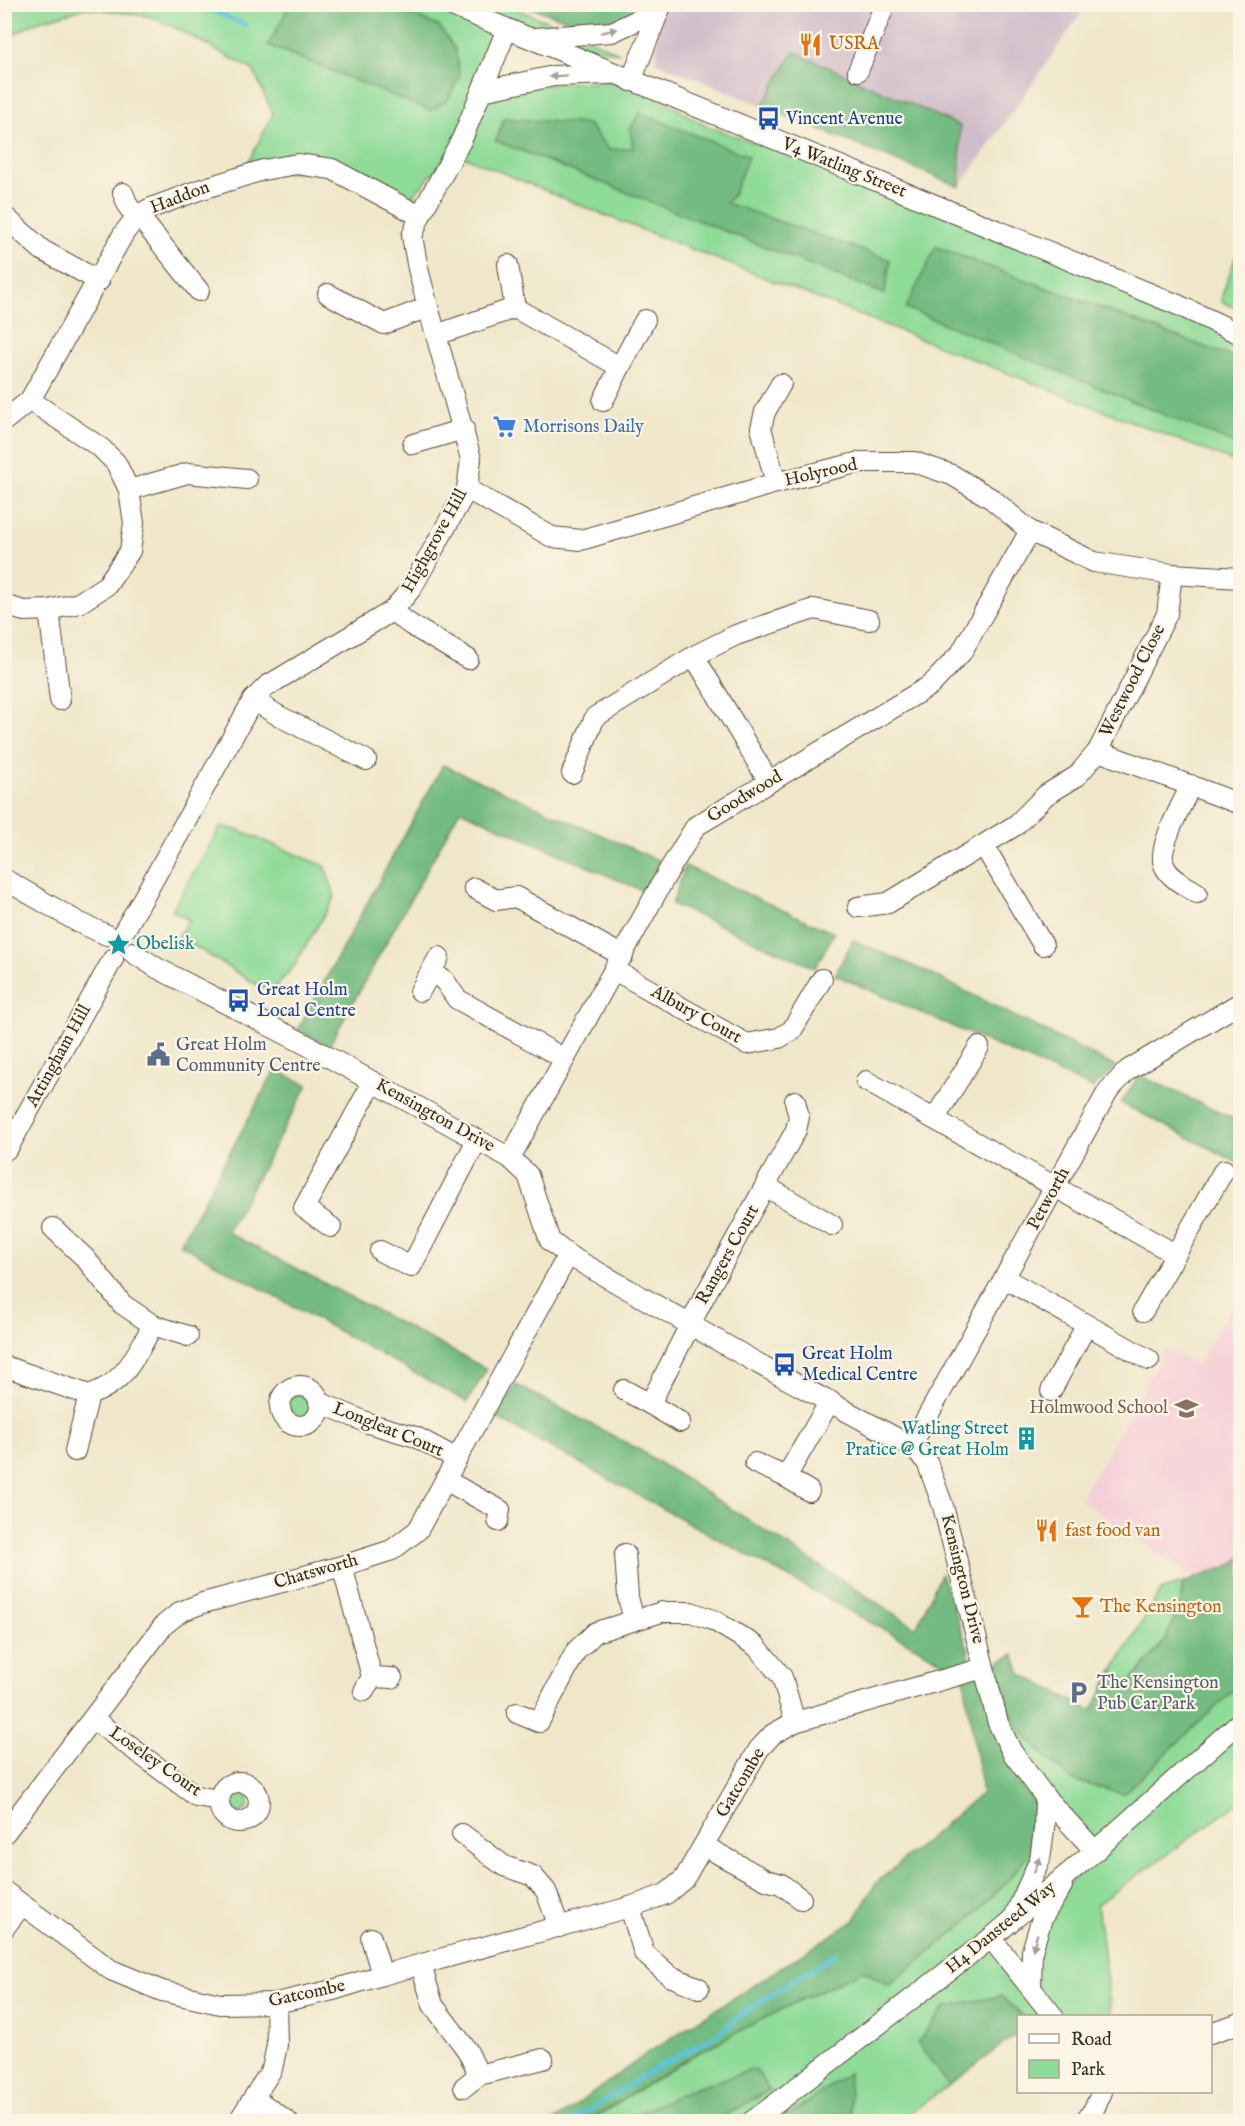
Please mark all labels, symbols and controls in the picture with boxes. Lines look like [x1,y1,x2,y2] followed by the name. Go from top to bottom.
[600,26,619,35] one-way arrow
[798,31,824,57] restaurant icon: USRA
[829,33,880,56] place label: USRA
[549,72,568,81] one-way arrow
[755,106,781,132] bus stop icon: Vincent Avenue
[785,108,903,131] place label: Vincent Avenue
[777,132,910,203] street label: V4 Watling Street
[147,176,213,220] street label: Haddon
[492,414,518,440] supermarket icon: Morrisons Daily
[523,416,644,439] place label: Morrisons Daily
[782,453,860,493] street label: Holyrood
[397,485,473,597] street label: Highgrove Hill
[1095,621,1171,741] street label: Westwood Close
[703,765,787,828] street label: Goodwood
[105,931,131,957] place icon: Obelisk
[136,933,195,956] place label: Obelisk
[257,979,356,1023] place label: Great Holm Local Centre
[646,980,745,1049] street label: Albury Court
[226,987,252,1013] bus stop icon: Great Holm Local Centre
[21,1001,97,1112] street label: Attingham Hill
[176,1034,321,1078] place label: Great Holm Community Centre
[145,1042,171,1068] public building icon: Great Holm Community Centre
[371,1074,499,1158] street label: Kensington Drive
[1022,1163,1076,1234] street label: Petworth
[691,1201,765,1309] street label: Rangers Court
[802,1343,917,1387] place label: Great Holm Medical Centre
[771,1351,797,1377] bus stop icon: Great Holm Medical Centre
[1173,1395,1199,1421] school or university icon: Holmwood School
[329,1397,447,1463] street label: Longleat Court
[1029,1397,1168,1420] place label: Holmwood School
[845,1418,1009,1462] place label: Watling Street Pratice @ Great Holm
[1014,1426,1040,1452] building icon: Watling Street Pratice @ Great Holm
[935,1512,989,1646] street label: Kensington Drive
[1034,1518,1060,1544] restaurant icon: fast food van
[1065,1520,1161,1543] place label: fast food van
[271,1549,361,1595] street label: Chatsworth
[1069,1594,1095,1620] bar icon: The Kensington
[1100,1596,1222,1619] place label: The Kensington
[1097,1672,1219,1716] place label: The Kensington Pub Car Park
[1066,1680,1092,1706] parking icon: The Kensington Pub Car Park
[104,1722,206,1802] street label: Loseley Court
[711,1744,771,1822] street label: Gatcombe
[1033,1856,1042,1874] one-way arrow
[941,1876,1061,1979] street label: H4 Dansteed Way
[1030,1933,1039,1951] one-way arrow
[267,1975,347,2013] street label: Gatcombe
[1017,2015,1212,2093] legend
[1071,2029,1112,2052] text: Road
[1071,2059,1106,2082] text: Park

